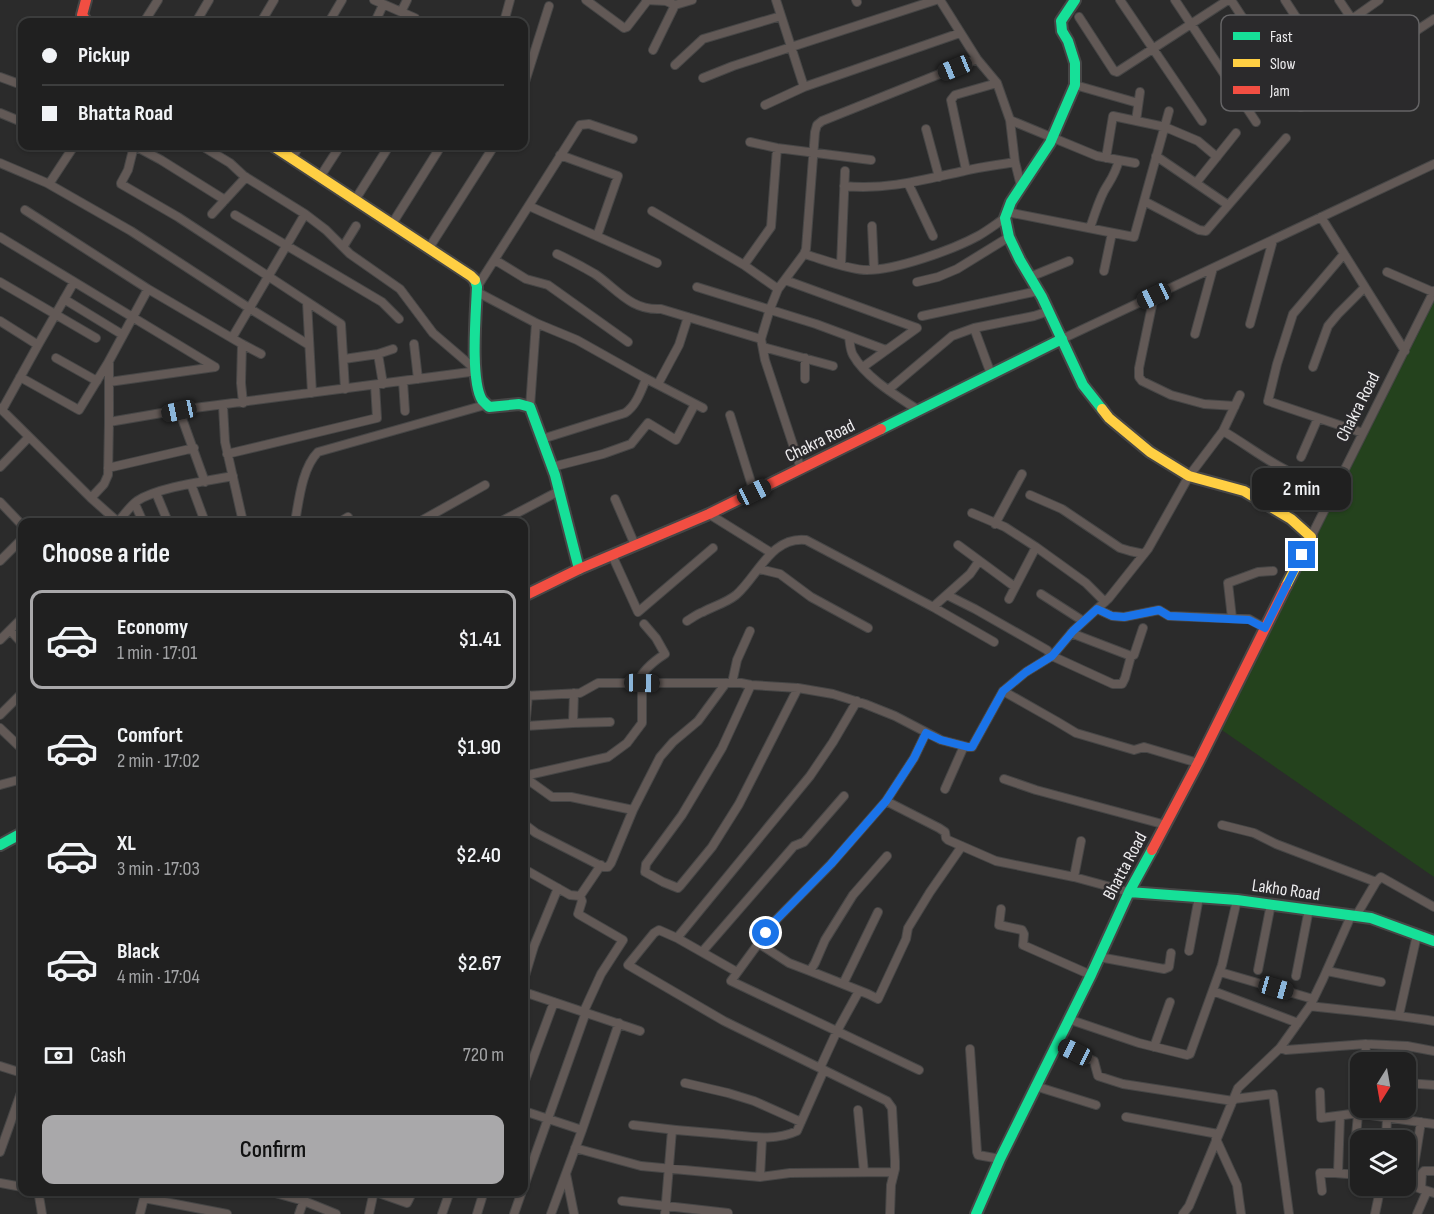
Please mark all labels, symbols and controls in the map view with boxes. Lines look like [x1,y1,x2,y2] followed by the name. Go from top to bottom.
[1221,15,1419,111] legend
[1270,28,1293,47] text: Fast
[78,42,130,69] text: Pickup
[935,53,975,83] car
[1270,55,1295,74] text: Slow
[1269,82,1290,101] text: Jam
[78,100,173,127] text: Bhatta Road
[1134,280,1174,312] car
[1332,369,1384,445] street label: Chakra Road
[160,398,198,424] car
[782,415,858,467] street label: Chakra Road
[1252,468,1352,510] callout: 2 min
[734,476,774,508] car
[1283,477,1320,501] text: 2 min
[42,538,170,570] text: Choose a ride
[1288,541,1315,568] route end
[45,613,99,667] icon: car
[117,614,188,641] text: Economy
[458,626,501,653] text: $1.41
[117,641,197,665] text: 1 min · 17:01
[624,674,660,692] car
[45,721,99,775] icon: car
[117,722,183,749] text: Comfort
[456,734,501,761] text: $1.90
[117,749,200,773] text: 2 min · 17:02
[45,829,99,883] icon: car
[1099,829,1151,903] street label: Bhatta Road
[117,830,136,857] text: XL
[456,842,501,869] text: $2.40
[117,857,200,881] text: 3 min · 17:03
[1251,875,1321,905] street label: Lakho Road
[752,919,779,946] route start
[45,937,99,991] icon: car
[117,938,159,965] text: Black
[457,950,501,977] text: $2.67
[117,965,200,989] text: 4 min · 17:04
[1256,974,1296,1002] car
[1055,1036,1095,1068] car
[42,1039,75,1072] icon: cash
[90,1042,126,1069] text: Cash
[463,1043,504,1067] text: 720 m
[1350,1052,1416,1118] north arrow
[1350,1052,1416,1196] map controls
[42,1115,504,1184] button: Confirm
[1350,1130,1416,1196] button: layers

